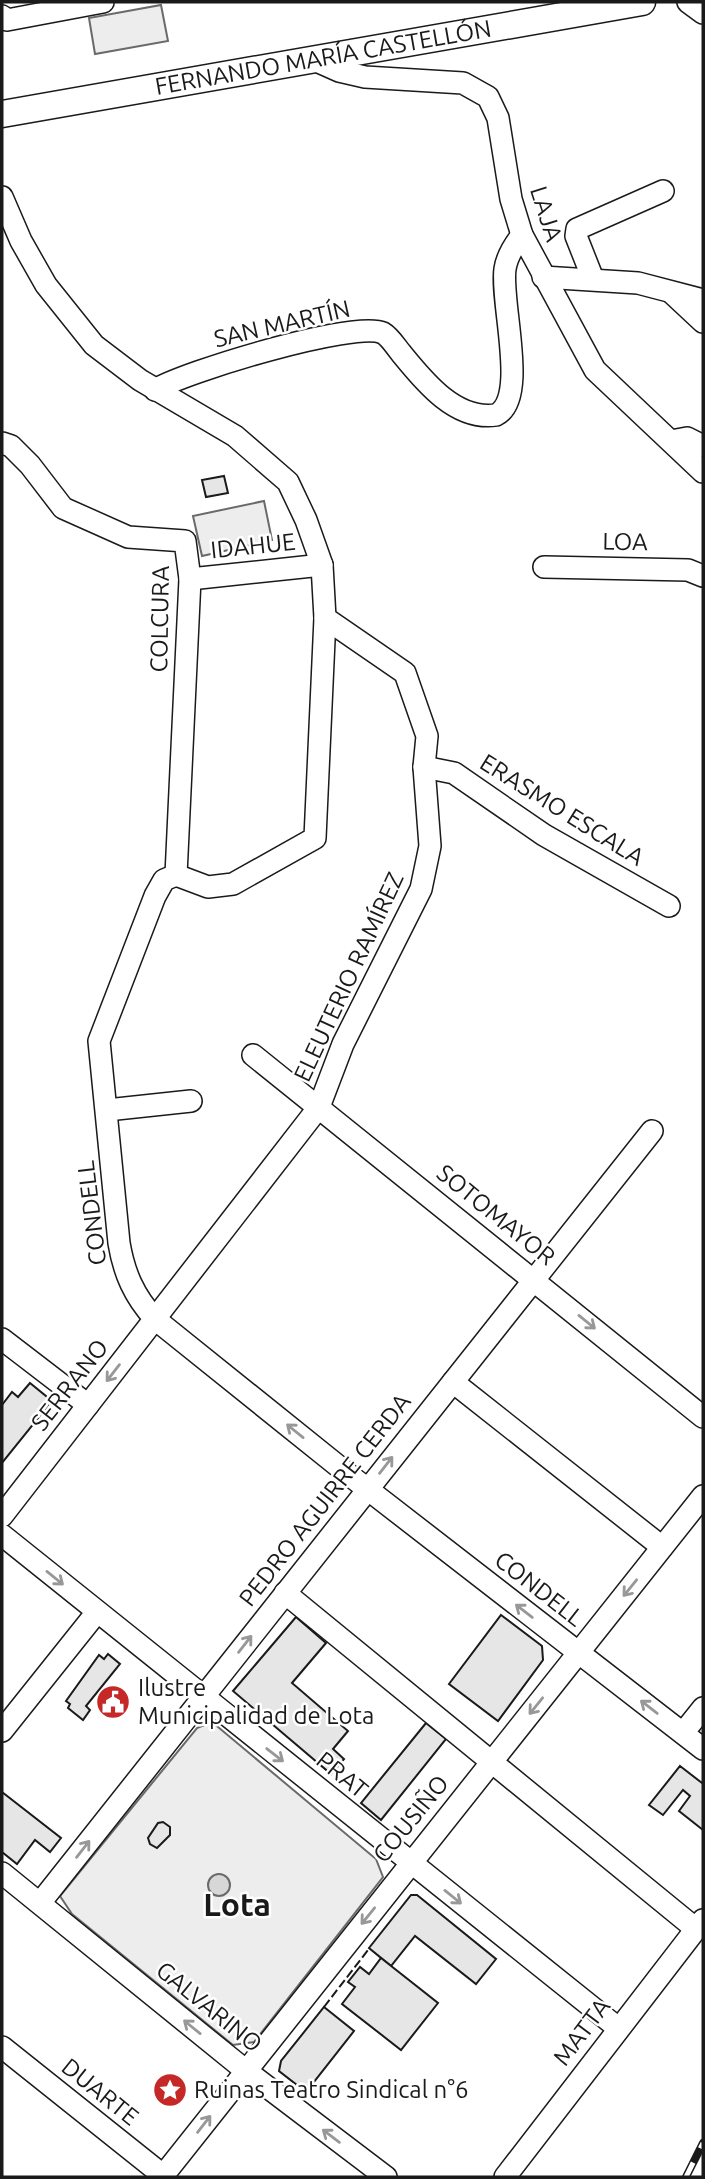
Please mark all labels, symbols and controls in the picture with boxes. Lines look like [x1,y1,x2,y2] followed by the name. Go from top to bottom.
[153,15,493,100] street label: FERNANDO MARÍA CASTELLÓN
[525,183,568,245] street label: LAJA
[211,294,353,352] street label: SAN MARTÍN
[209,528,297,563] street label: IDAHUE
[602,528,648,555] street label: LOA
[145,565,174,673] street label: COLCURA
[475,748,649,871] street label: ERASMO ESCALA
[287,868,409,1086] street label: ELEUTERIO RAMÍREZ
[72,1159,111,1267] street label: CONDELL
[432,1159,561,1270] street label: SOTOMAYOR
[577,1314,595,1330] one-way arrow
[26,1334,113,1436] street label: SERRANO
[106,1363,121,1381] one-way arrow
[233,1388,416,1611] street label: PEDRO AGUIRRE CERDA
[287,1424,305,1439] one-way arrow
[379,1457,394,1475] one-way arrow
[490,1546,589,1632] street label: CONDELL
[45,1570,64,1585] one-way arrow
[622,1578,638,1596] one-way arrow
[516,1603,534,1618] one-way arrow
[238,1635,253,1653] one-way arrow
[138,1674,374,1729] place label: Ilustre Municipalidad de Lota
[94,1683,132,1721] public building icon: Ilustre Municipalidad de Lota
[528,1696,543,1714] one-way arrow
[641,1700,659,1715] one-way arrow
[311,1746,373,1803] street label: PRAT
[266,1747,284,1763] one-way arrow
[367,1770,454,1868] street label: COUSIÑO
[75,1841,90,1859] one-way arrow
[203,1886,271,1922] district label: Lota
[444,1889,462,1904] one-way arrow
[361,1906,376,1925] one-way arrow
[151,1956,268,2057] street label: GALVARINO
[548,1993,616,2070] street label: MATTA
[183,2019,201,2035] one-way arrow
[57,2053,144,2131] street label: DUARTE
[151,2071,189,2109] place icon: Ruinas Teatro Sindical n°6
[194,2076,468,2103] place label: Ruinas Teatro Sindical n°6
[196,2115,211,2133] one-way arrow
[322,2129,341,2144] one-way arrow

